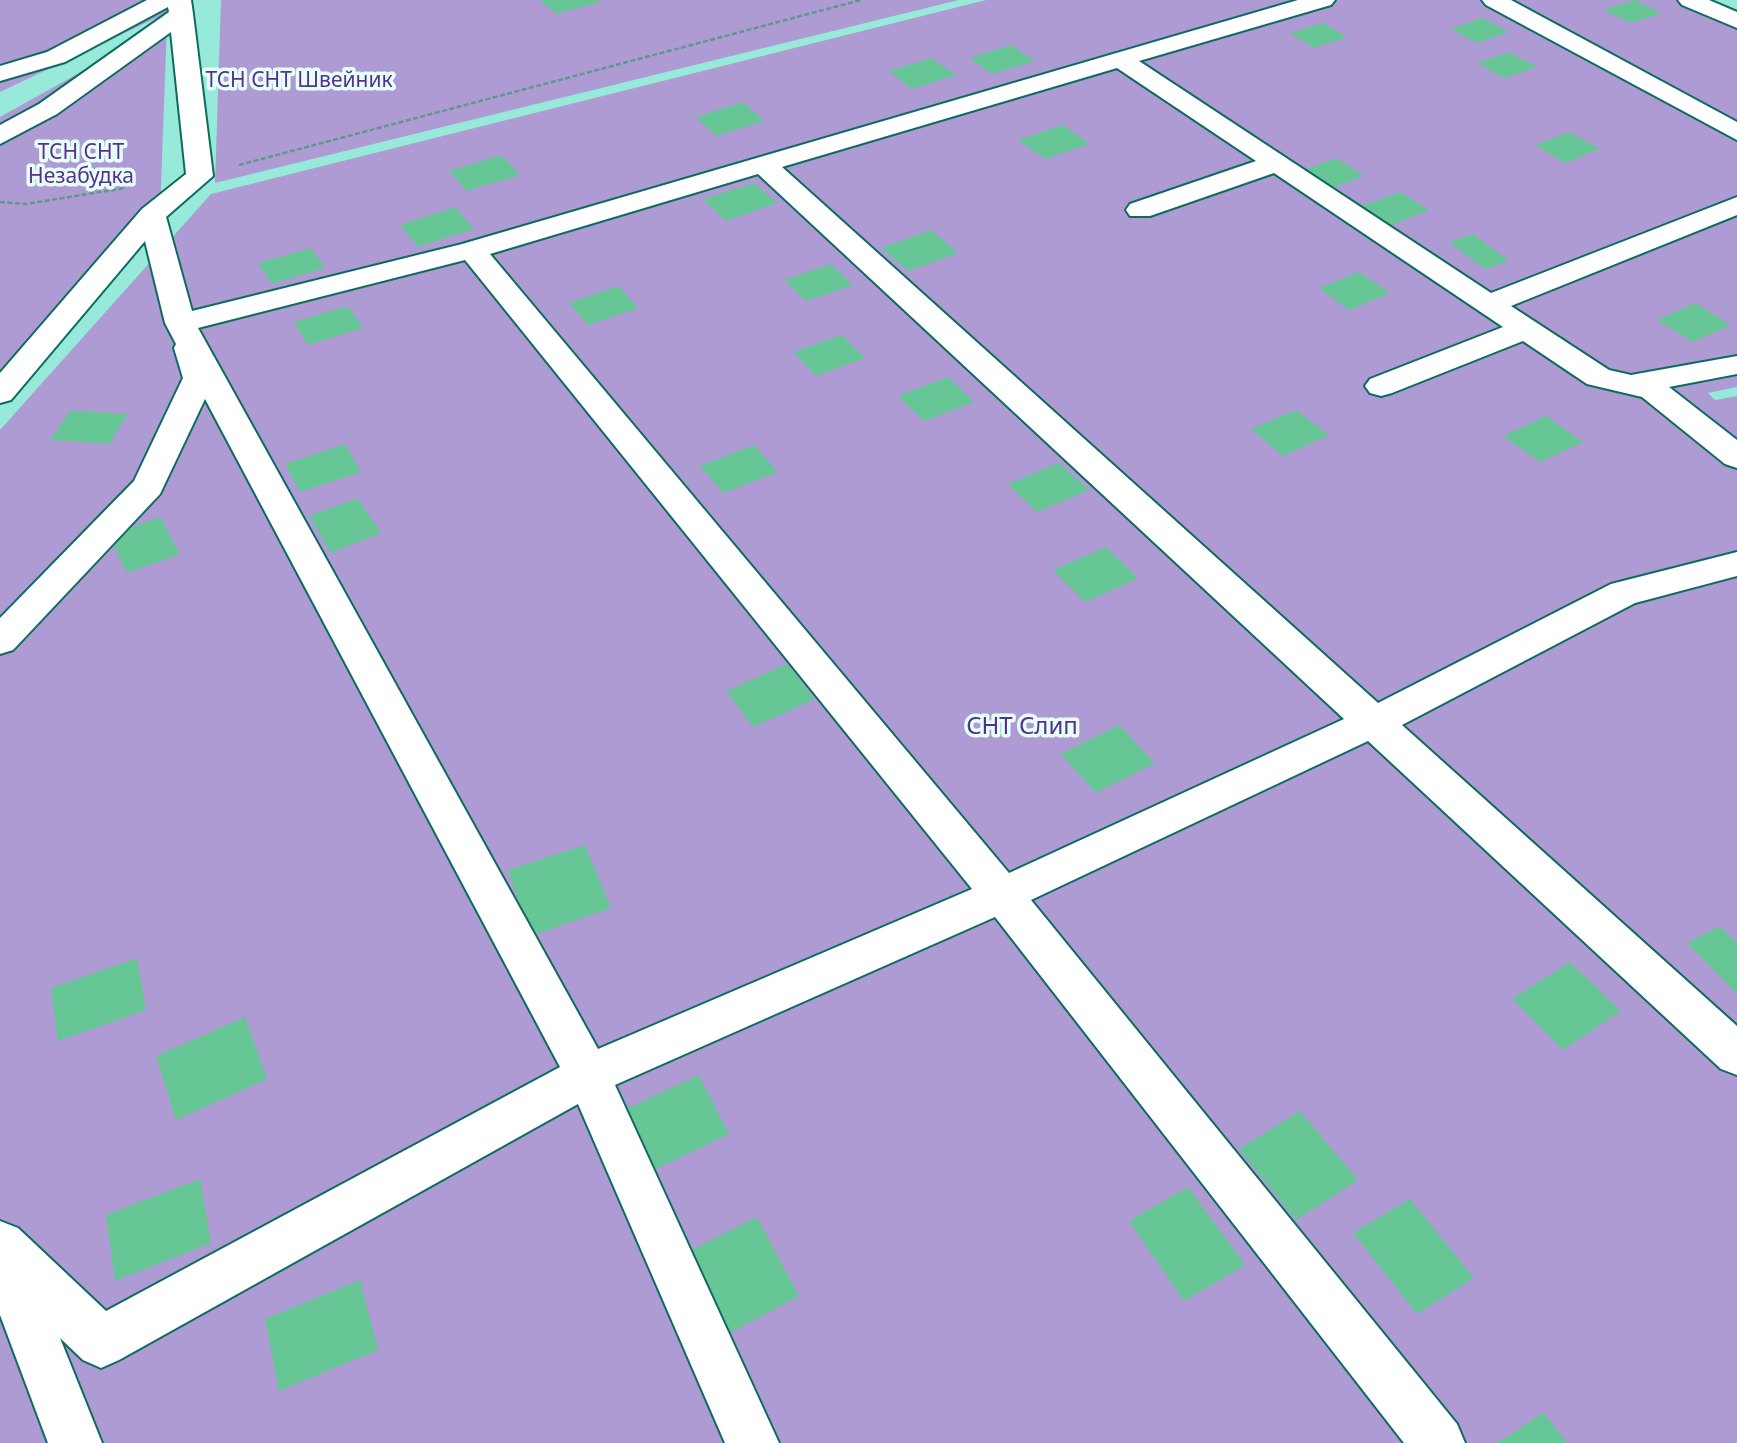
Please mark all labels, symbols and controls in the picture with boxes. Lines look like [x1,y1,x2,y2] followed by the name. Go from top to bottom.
[205,68,393,94] park label: ТСН СНТ Швейник
[28,140,134,190] park label: ТСН СНТ Незабудка
[966,713,1078,741] park label: СНТ Слип

